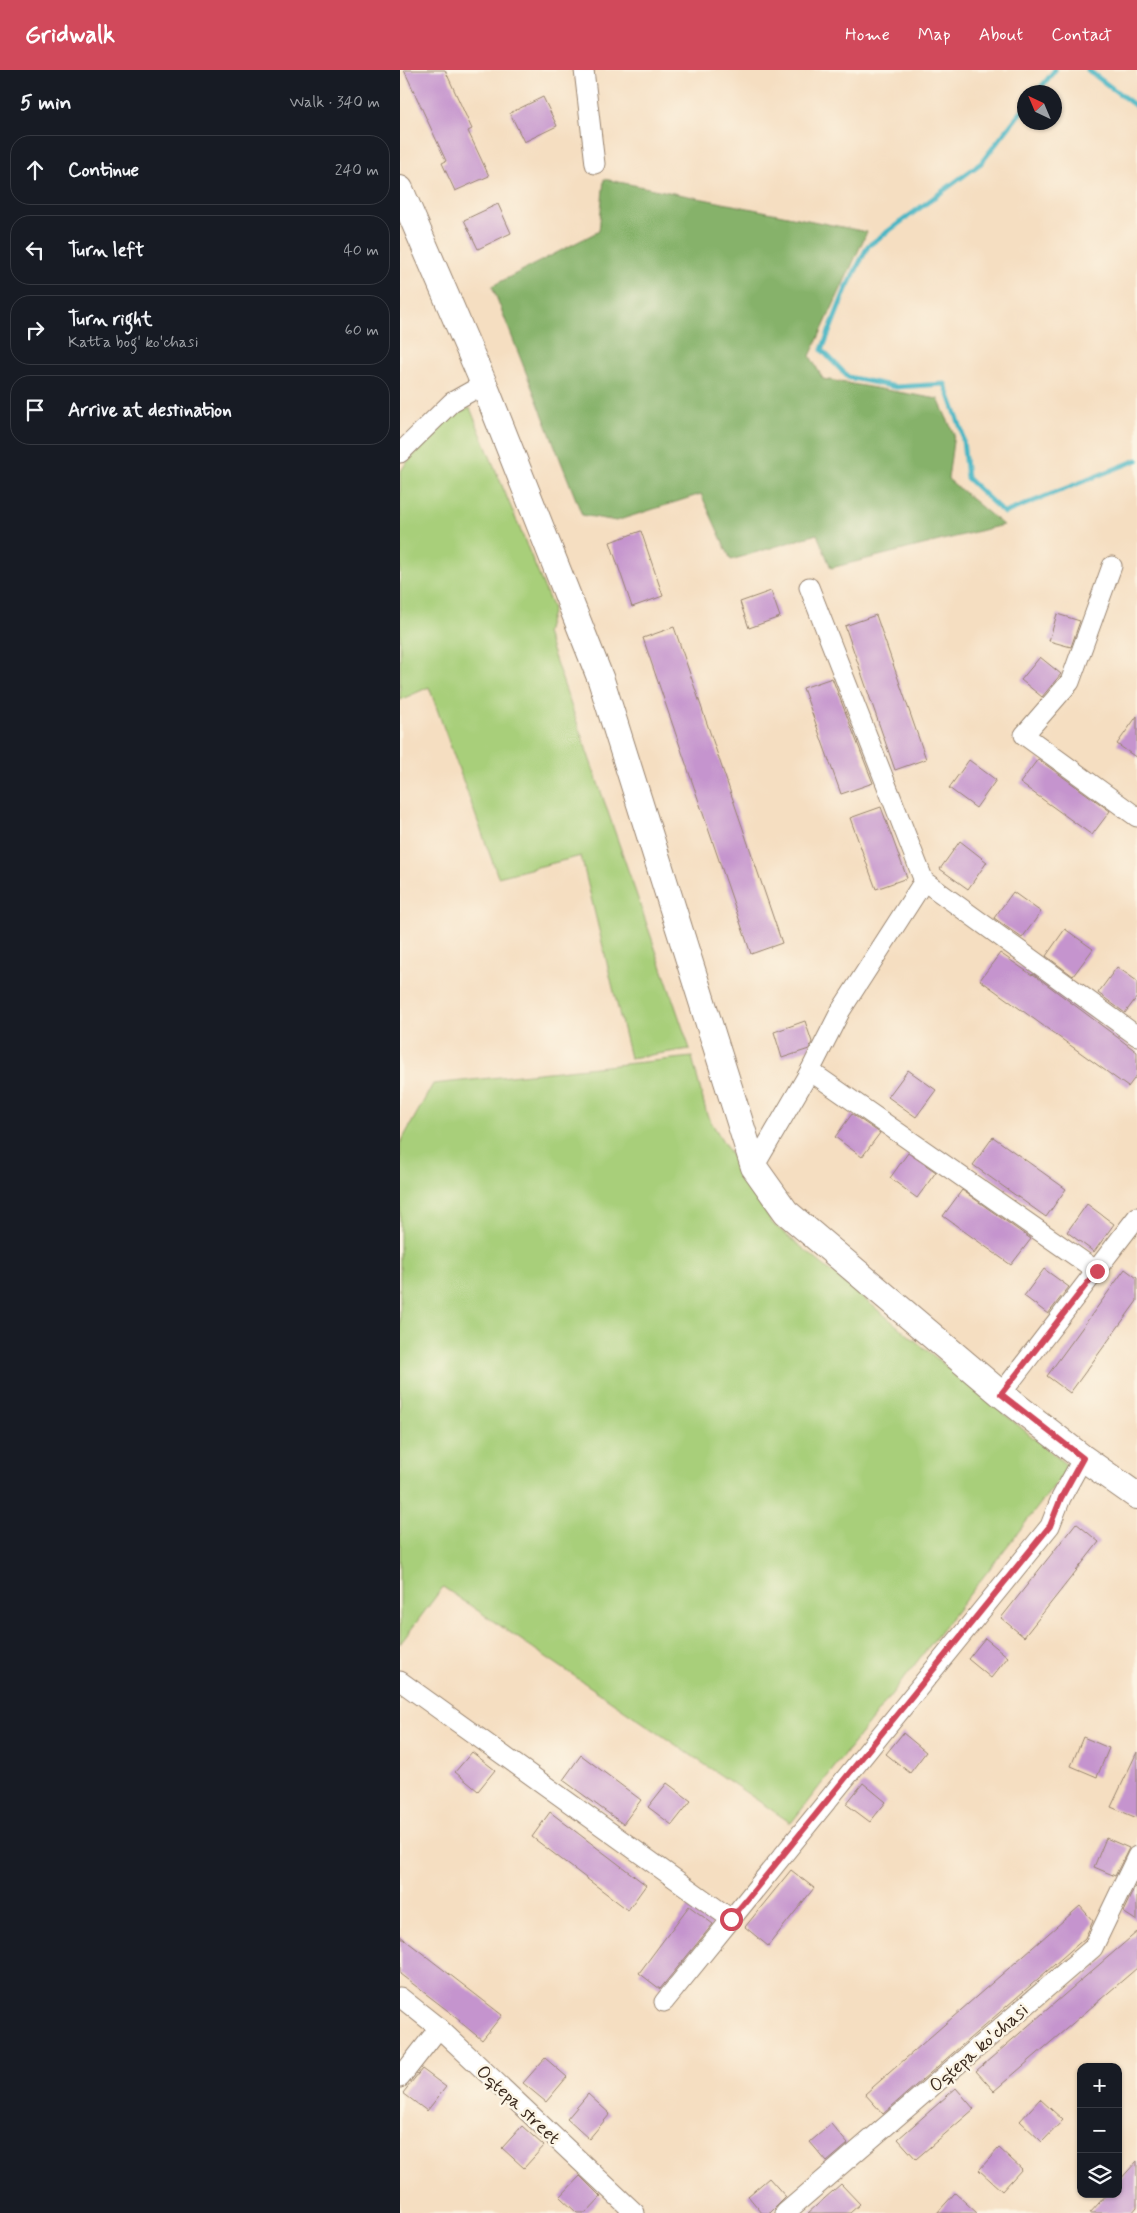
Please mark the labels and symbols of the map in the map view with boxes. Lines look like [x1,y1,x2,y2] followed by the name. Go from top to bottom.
[1017,85,1062,130] north arrow
[1086,1260,1109,1283] route end
[720,1908,743,1931] route start
[924,1998,1034,2098] street label: Oqtepa ko'chasi
[471,2060,565,2151] street label: Oqtepa street

